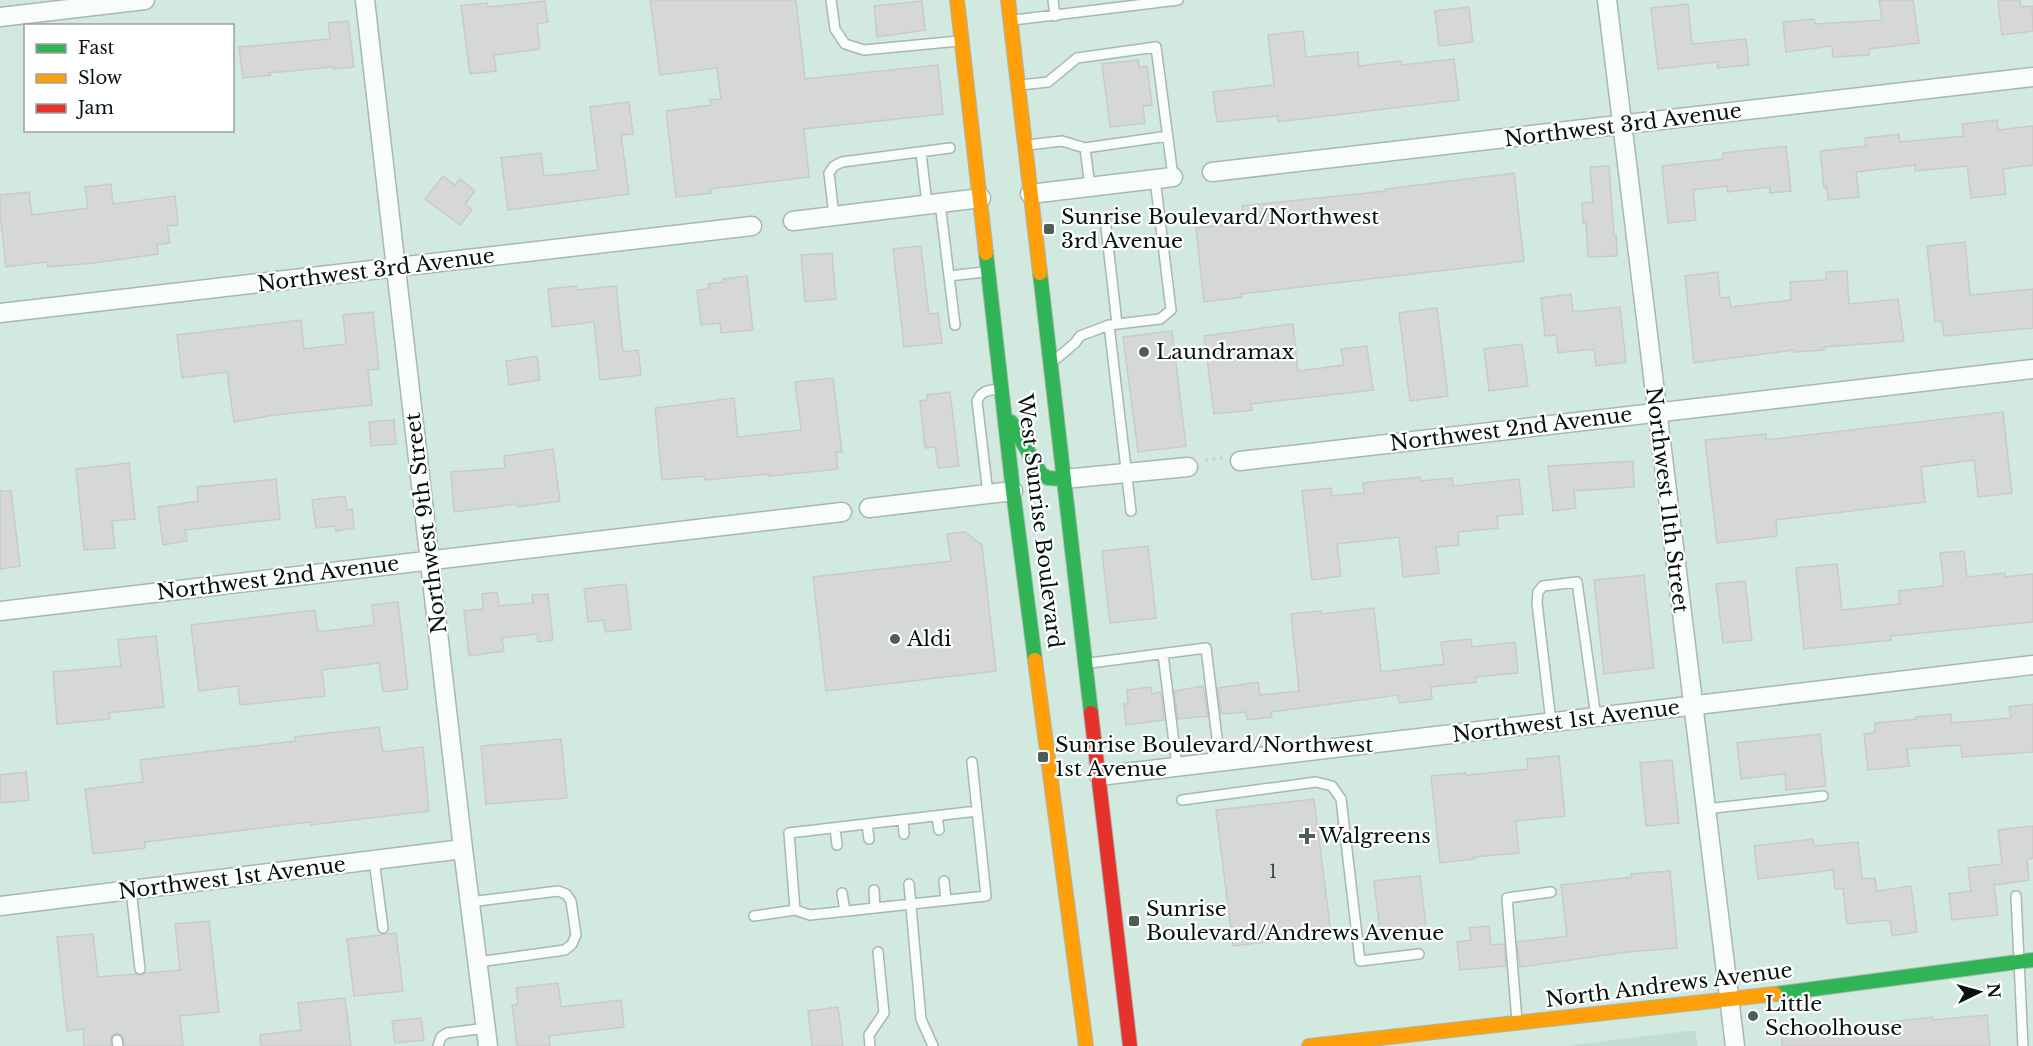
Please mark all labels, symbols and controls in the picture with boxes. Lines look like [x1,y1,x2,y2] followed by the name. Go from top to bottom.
[24,24,234,132] legend
[78,37,115,59] text: Fast
[78,67,123,89] text: Slow
[76,97,114,119] text: Jam
[1503,98,1743,152] street label: Northwest 3rd Avenue
[1061,204,1379,254] place label: Sunrise Boulevard/Northwest 3rd Avenue
[1042,222,1056,236] marker: Sunrise Boulevard/Northwest 3rd Avenue
[256,243,496,297] street label: Northwest 3rd Avenue
[1156,339,1294,365] place label: Laundramax
[1137,345,1151,359] marker: Laundramax
[1640,386,1694,614] street label: Northwest 11th Street
[1011,391,1069,650] street label: West Sunrise Boulevard
[1388,401,1634,457] street label: Northwest 2nd Avenue
[400,411,452,635] street label: Northwest 9th Street
[155,550,401,606] street label: Northwest 2nd Avenue
[906,626,951,652] place label: Aldi
[888,632,902,646] marker: Aldi
[1451,694,1681,748] street label: Northwest 1st Avenue
[1055,732,1373,782] place label: Sunrise Boulevard/Northwest 1st Avenue
[1036,750,1050,764] marker: Sunrise Boulevard/Northwest 1st Avenue
[1318,823,1431,849] place label: Walgreens
[1300,829,1314,843] marker: Walgreens
[117,851,347,905] street label: Northwest 1st Avenue
[1269,861,1277,883] house number: 1
[1146,896,1444,946] place label: Sunrise Boulevard/Andrews Avenue
[1127,914,1141,928] marker: Sunrise Boulevard/Andrews Avenue
[1544,957,1794,1013] street label: North Andrews Avenue
[1949,962,2009,1022] north arrow
[1983,982,2005,999] text: N
[1765,991,1902,1041] place label: Little Schoolhouse
[1746,1009,1760,1023] marker: Little Schoolhouse

